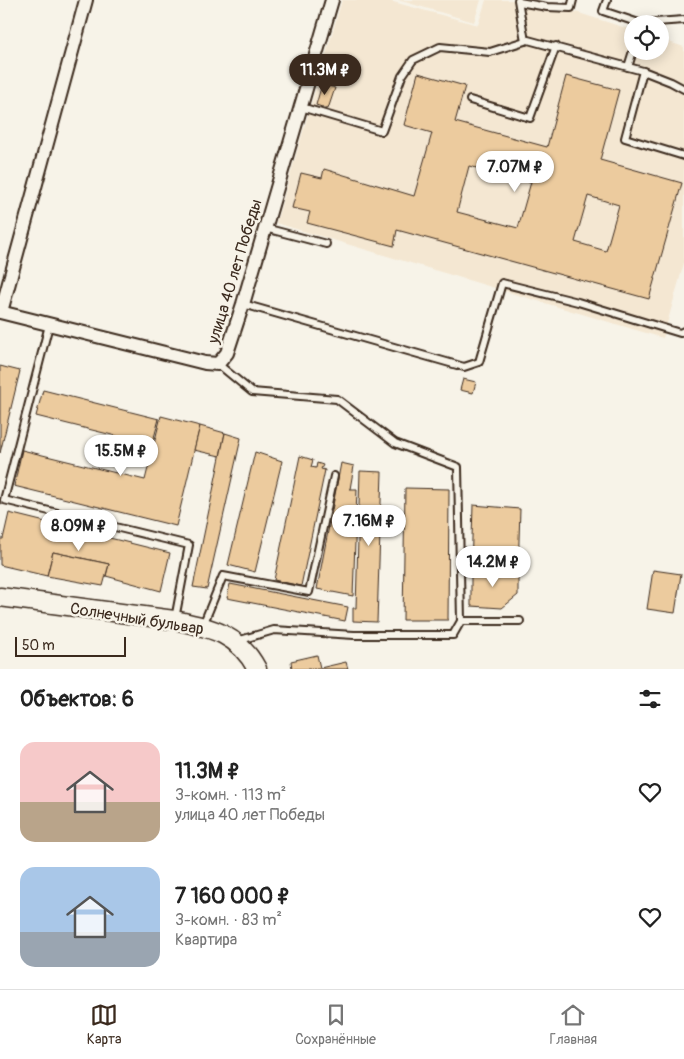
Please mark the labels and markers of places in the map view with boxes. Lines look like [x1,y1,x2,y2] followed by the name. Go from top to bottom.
[279,54,371,96] pin: 11.3M ₽
[469,150,561,193] pin: 7.07M ₽
[75,434,167,477] pin: 15.5M ₽
[323,504,415,547] pin: 7.16M ₽
[33,510,125,552] pin: 8.09M ₽
[447,546,539,588] pin: 14.2M ₽

